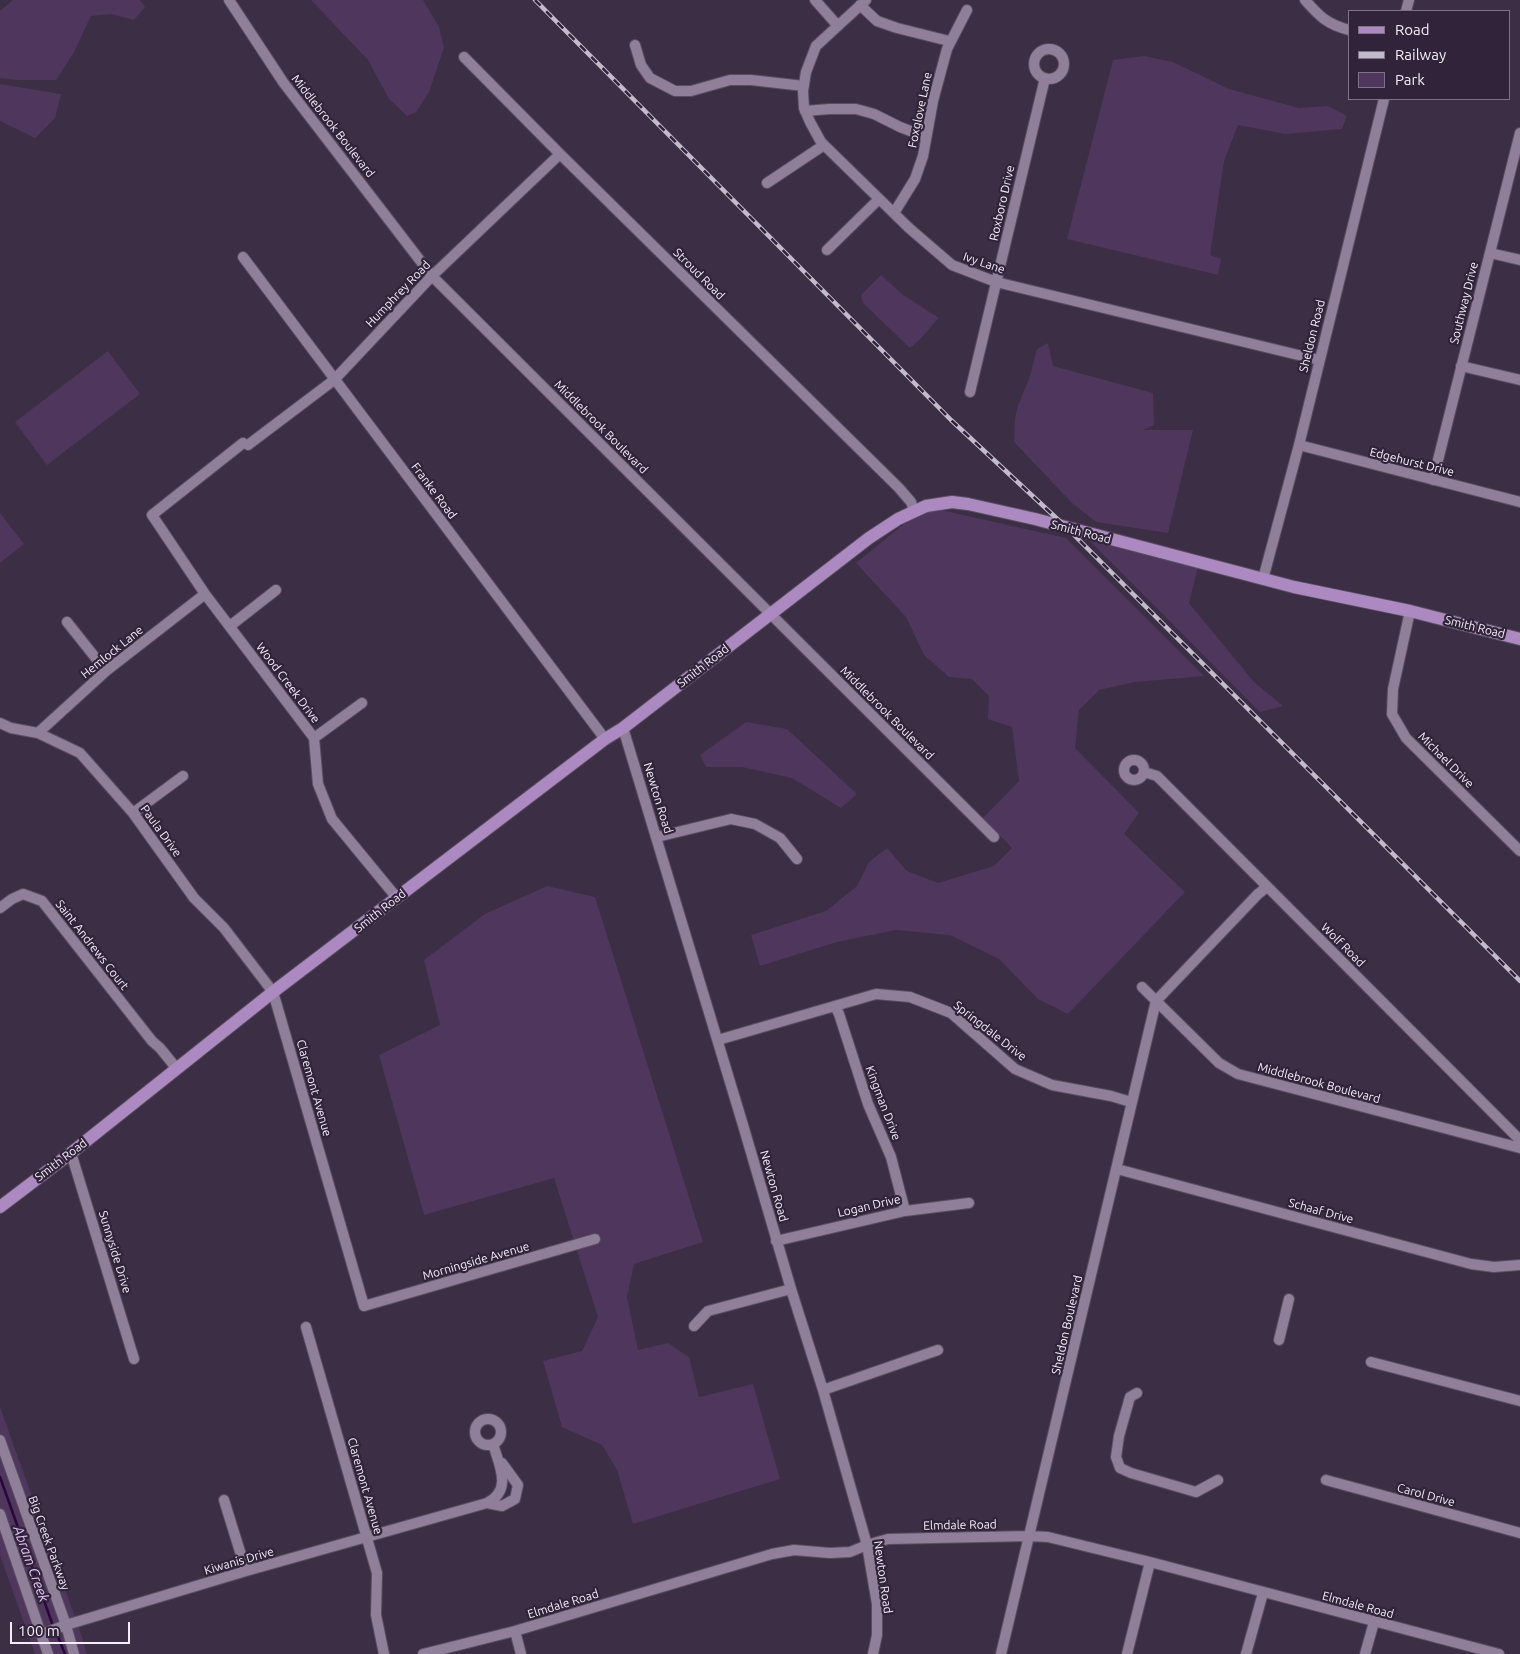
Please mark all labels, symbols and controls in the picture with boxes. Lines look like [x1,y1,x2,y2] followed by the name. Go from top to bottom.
[1348,10,1510,100] legend
[1395,21,1430,38] text: Road
[1395,46,1446,63] text: Railway
[905,71,935,149] street label: Foxglove Lane
[1395,71,1425,88] text: Park
[288,72,378,180] street label: Middlebrook Boulevard
[986,164,1018,242] street label: Roxboro Drive
[670,245,728,303] street label: Stroud Road
[961,249,1007,277] street label: Ivy Lane
[363,258,433,330] street label: Humphrey Road
[1447,260,1481,346] street label: Southway Drive
[1296,298,1328,374] street label: Sheldon Road
[551,377,651,477] street label: Middlebrook Boulevard
[1368,445,1456,479] street label: Edgehurst Drive
[408,460,460,522] street label: Franke Road
[1049,517,1113,547] street label: Smith Road
[1443,613,1507,641] street label: Smith Road
[78,623,146,681] street label: Hemlock Lane
[253,640,323,726] street label: Wood Creek Drive
[674,641,732,691] street label: Smith Road
[837,663,937,763] street label: Middlebrook Boulevard
[1415,729,1477,791] street label: Michael Drive
[640,761,676,835] street label: Newton Road
[137,802,185,860] street label: Paula Drive
[351,886,409,936] street label: Smith Road
[52,897,132,993] street label: Saint Andrews Court
[1318,920,1368,970] street label: Wolf Road
[951,998,1029,1064] street label: Springdale Drive
[293,1038,335,1138] street label: Claremont Avenue
[1256,1060,1382,1106] street label: Middlebrook Boulevard
[862,1064,904,1142] street label: Kingman Drive
[32,1136,90,1184] street label: Smith Road
[757,1149,791,1223] street label: Newton Road
[836,1192,902,1220] street label: Logan Drive
[1287,1195,1355,1227] street label: Schaaf Drive
[96,1209,134,1295] street label: Sunnyside Drive
[421,1239,531,1283] street label: Morningside Avenue
[1049,1274,1085,1376] street label: Sheldon Boulevard
[344,1436,386,1536] street label: Claremont Avenue
[1395,1480,1457,1510] street label: Carol Drive
[25,1494,73,1592] street label: Big Creek Parkway
[923,1517,997,1533] street label: Elmdale Road
[9,1524,53,1604] water label: Abram Creek
[871,1540,895,1614] street label: Newton Road
[202,1544,276,1578] street label: Kiwanis Drive
[526,1586,600,1622] street label: Elmdale Road
[1321,1589,1395,1621] street label: Elmdale Road
[12,1612,132,1644] scale bar
[18,1622,60,1639] text: 100 m

